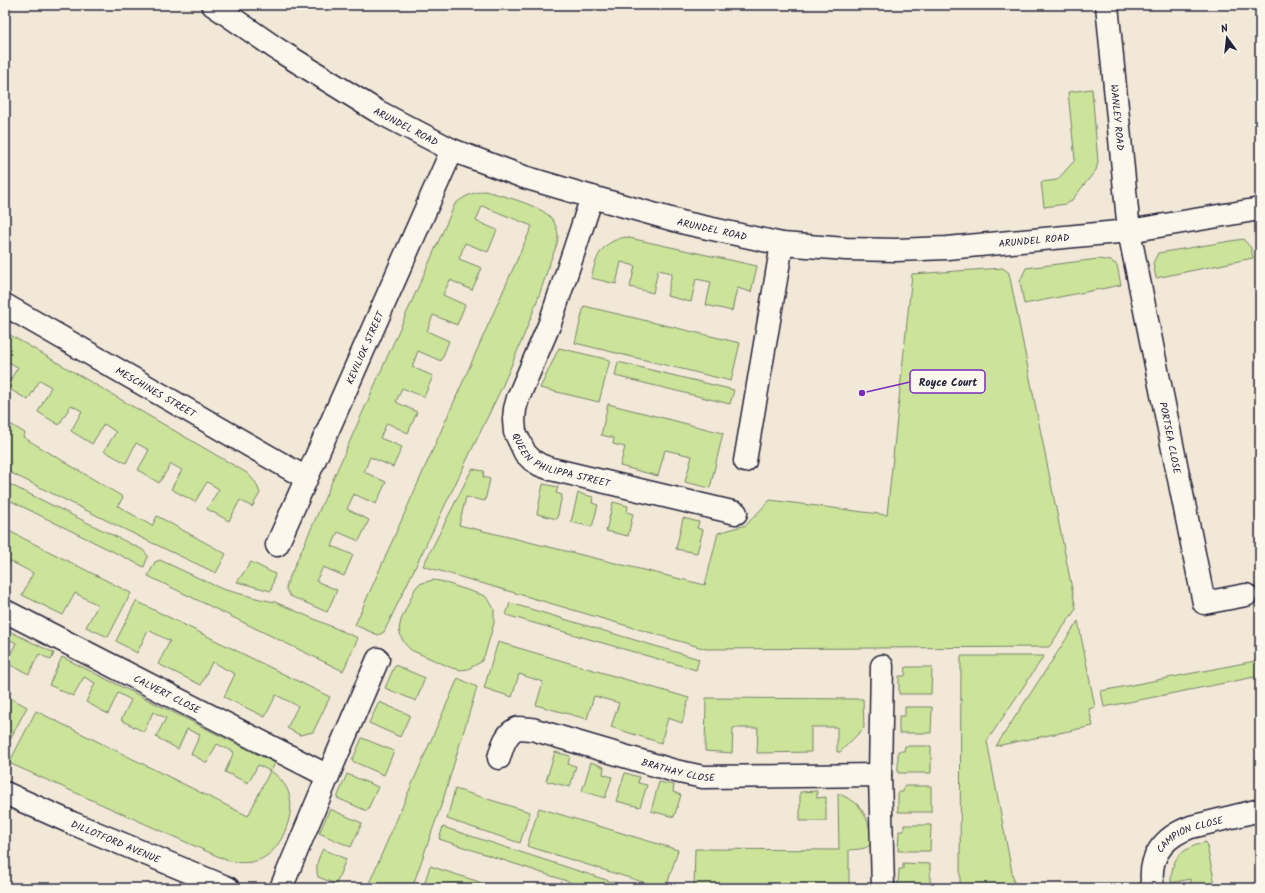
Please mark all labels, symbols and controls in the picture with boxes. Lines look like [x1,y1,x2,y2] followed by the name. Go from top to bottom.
[1207,18,1247,58] north arrow
[1219,20,1230,39] text: N
[1106,84,1128,152] street label: WANLEY ROAD
[370,103,441,151] street label: ARUNDEL ROAD
[675,214,749,245] street label: ARUNDEL ROAD
[998,230,1071,252] street label: ARUNDEL ROAD
[342,307,389,387] street label: KEVILIOK STREET
[112,363,200,423] street label: MESCHINES STREET
[910,370,985,393] callout: Royce Court
[919,374,978,392] text: Royce Court
[1155,401,1185,476] street label: PORTSEA CLOSE
[508,430,613,492] street label: QUEEN PHILIPPA STREET
[131,671,204,719] street label: CALVERT CLOSE
[639,755,716,786] street label: BRATHAY CLOSE
[1153,812,1226,856] street label: CAMPION CLOSE
[68,816,164,868] street label: DILLOTFORD AVENUE

